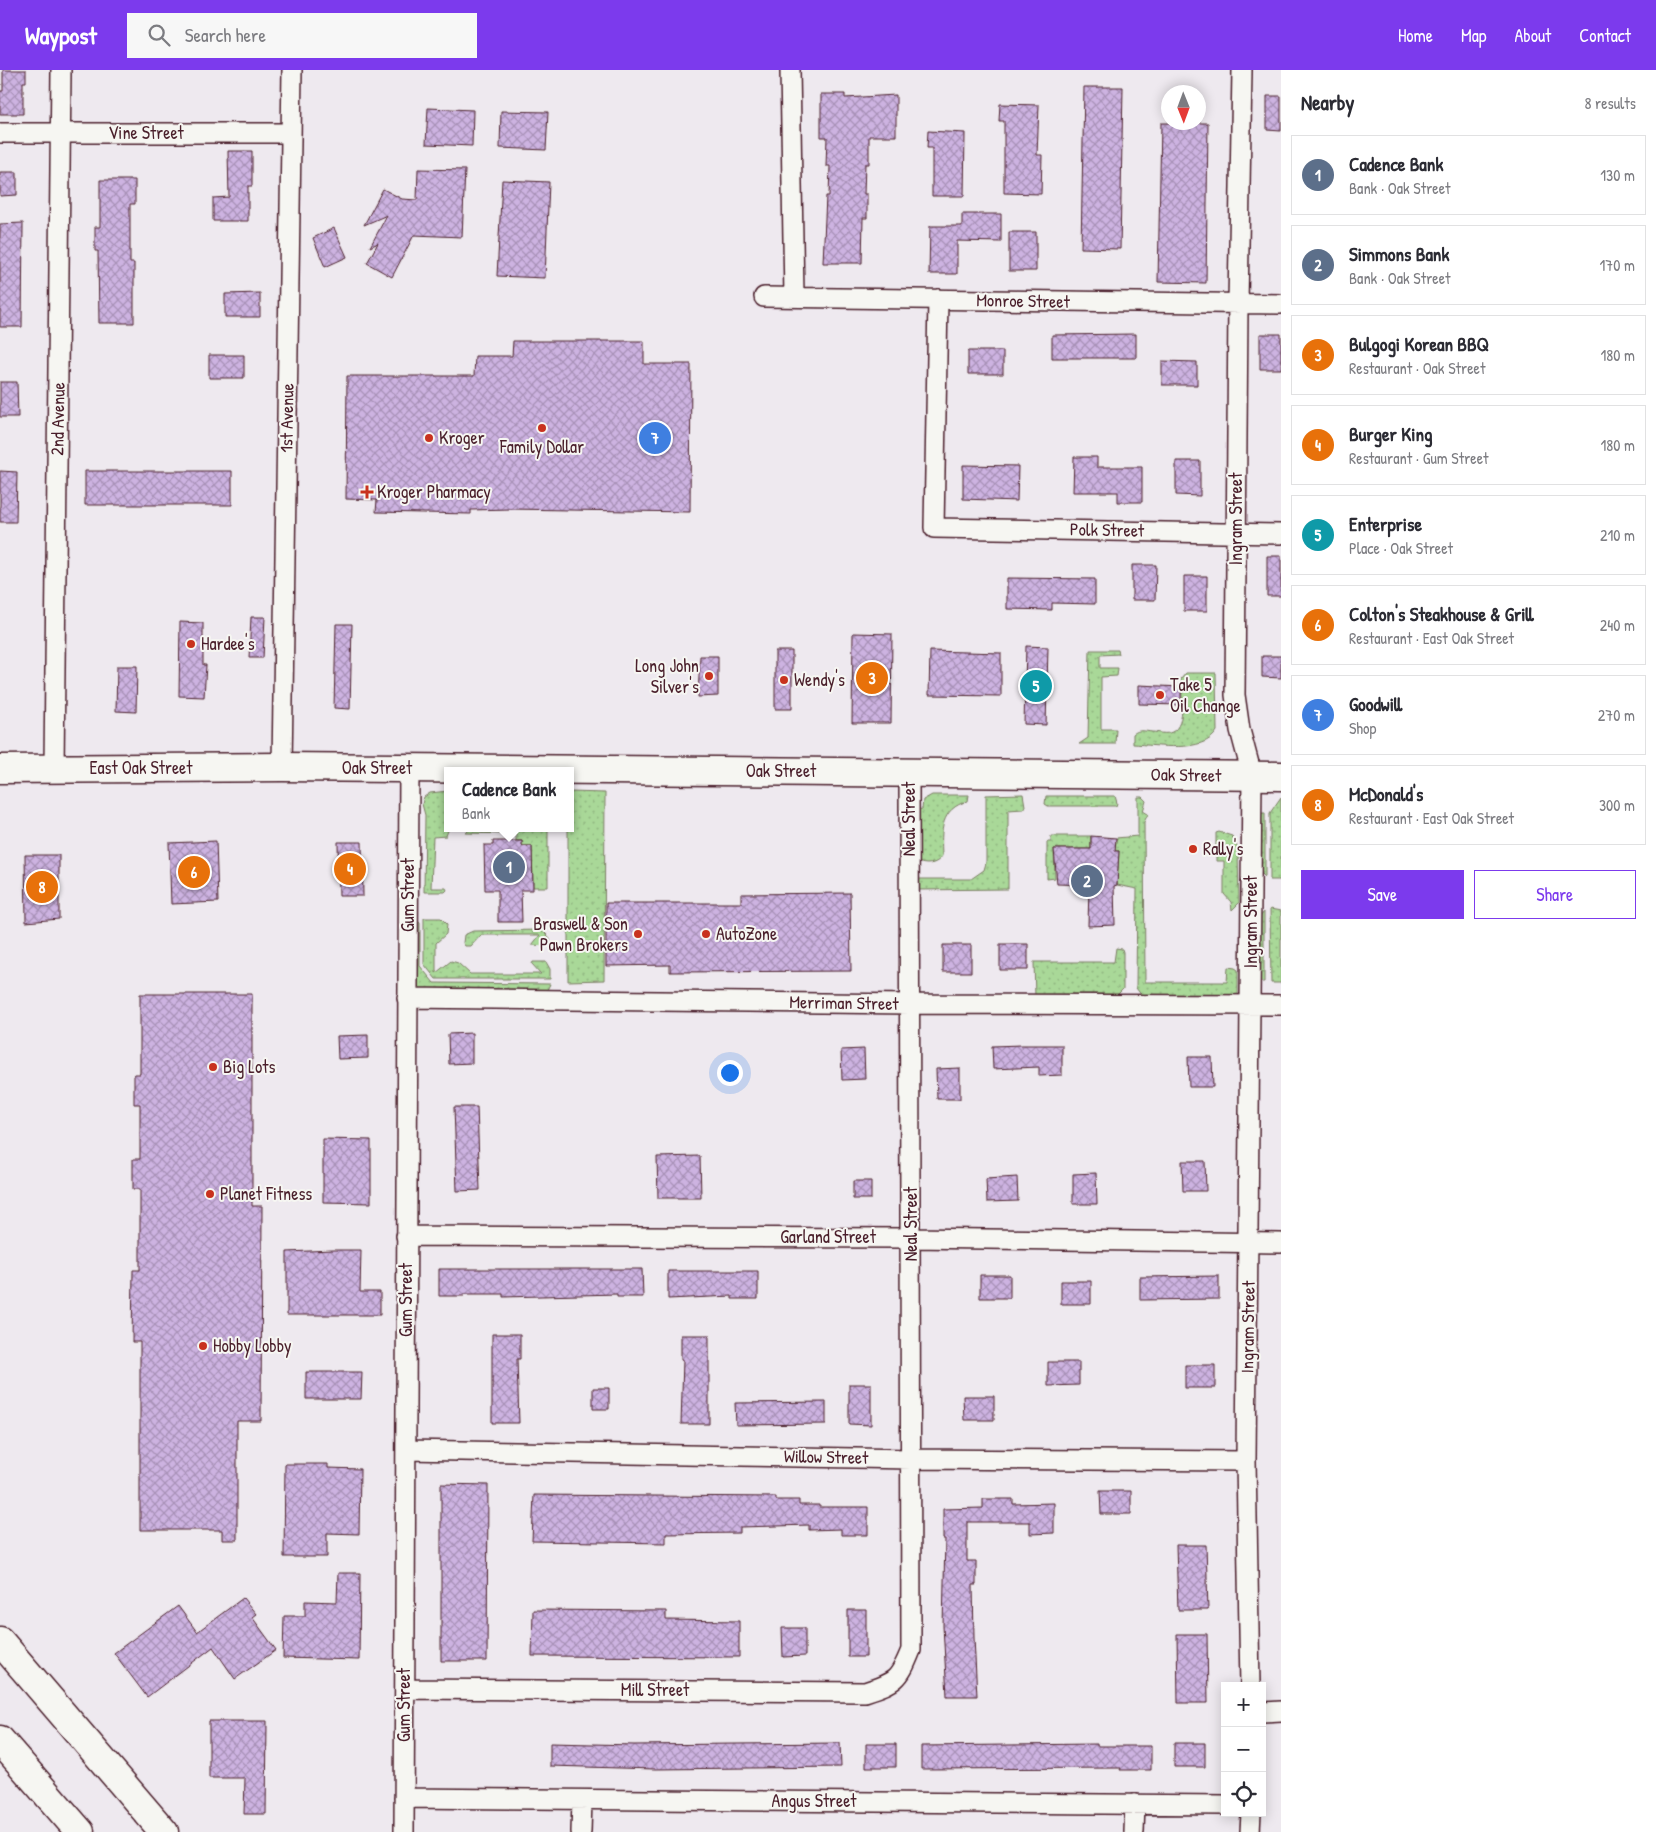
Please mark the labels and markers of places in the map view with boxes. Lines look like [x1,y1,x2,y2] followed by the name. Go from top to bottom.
[639,419,671,457] pin: 7
[536,422,548,434] marker: Family Dollar
[439,425,485,450] place label: Kroger
[423,432,435,444] marker: Kroger
[499,434,584,459] place label: Family Dollar
[377,479,491,504] place label: Kroger Pharmacy
[361,486,373,498] marker: Kroger Pharmacy
[201,631,255,656] place label: Hardee's
[185,638,197,650] marker: Hardee's
[635,653,699,699] place label: Long John Silver's
[856,659,888,697] pin: 3
[794,667,845,692] place label: Wendy's
[1020,667,1052,705] pin: 5
[703,670,715,682] marker: Long John Silver's
[1170,672,1241,718] place label: Take 5 Oil Change
[778,674,790,686] marker: Wendy's
[1154,689,1166,701] marker: Take 5 Oil Change
[1203,836,1244,861] place label: Rally's
[1187,843,1199,855] marker: Rally's
[493,848,525,886] pin: 1
[334,850,366,888] pin: 4
[178,853,210,891] pin: 6
[1071,862,1103,900] pin: 2
[26,868,58,906] pin: 8
[533,911,628,957] place label: Braswell & Son Pawn Brokers
[716,921,777,946] place label: AutoZone
[632,928,644,940] marker: Braswell & Son Pawn Brokers
[700,928,712,940] marker: AutoZone
[223,1054,275,1079] place label: Big Lots
[207,1061,219,1073] marker: Big Lots
[220,1181,312,1206] place label: Planet Fitness
[204,1188,216,1200] marker: Planet Fitness
[213,1333,292,1358] place label: Hobby Lobby
[197,1340,209,1352] marker: Hobby Lobby

